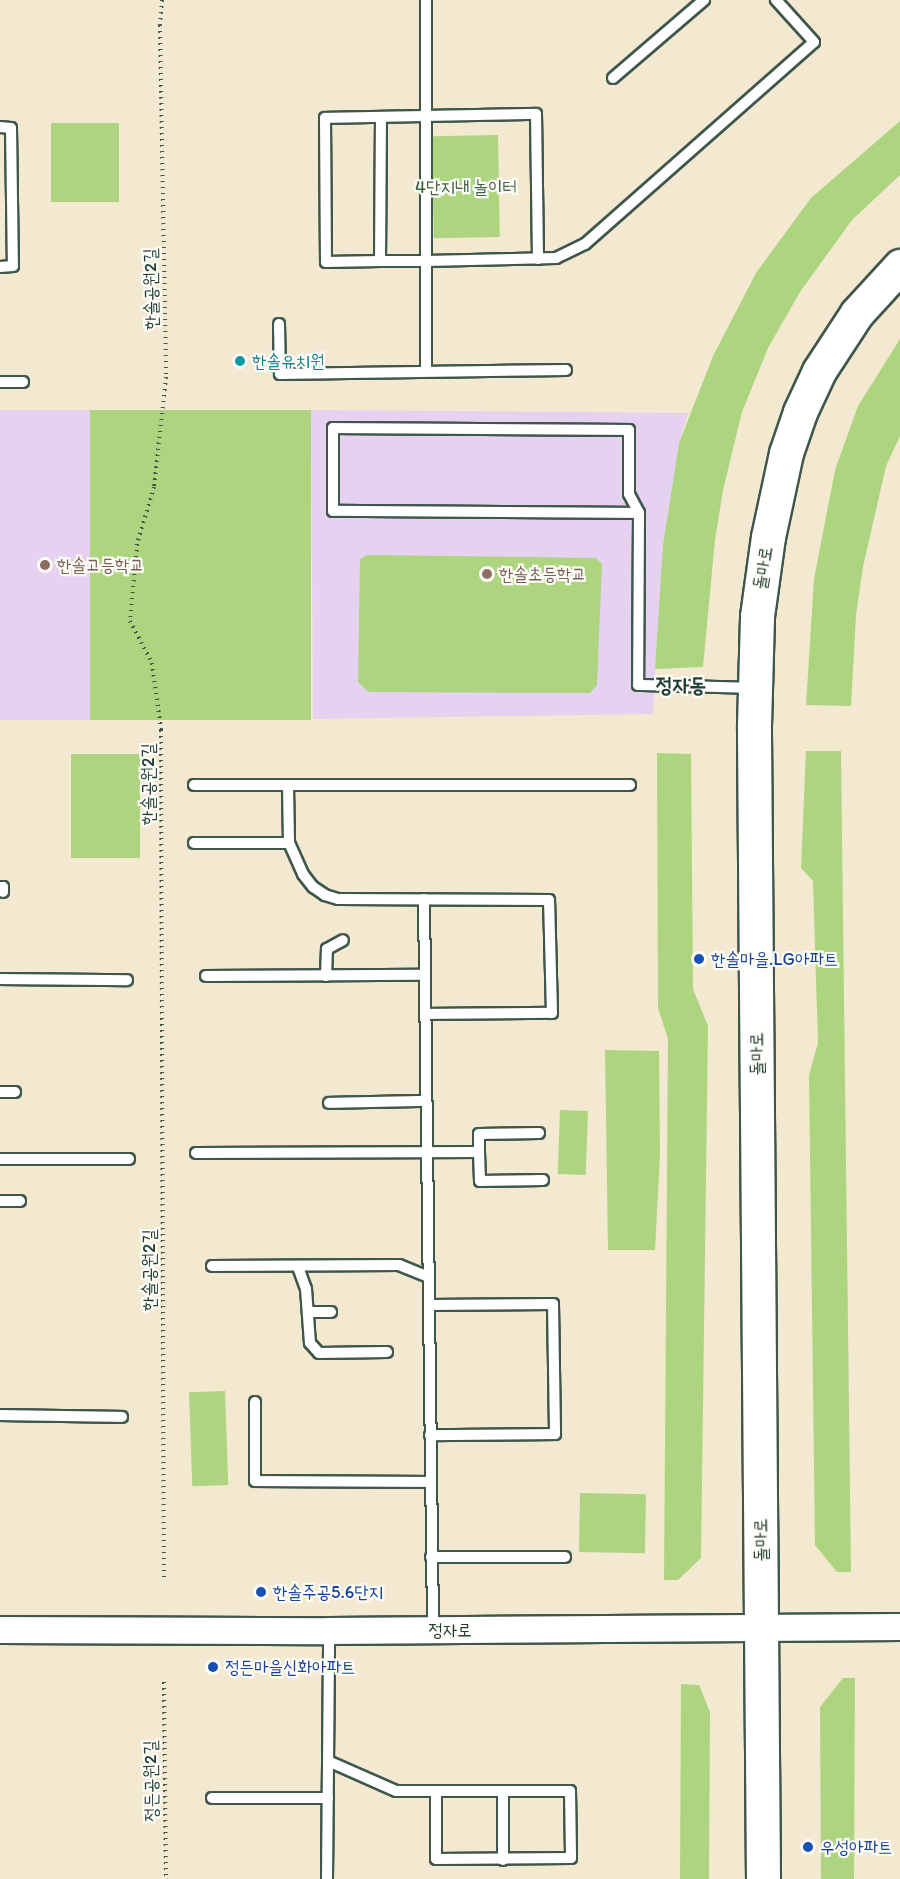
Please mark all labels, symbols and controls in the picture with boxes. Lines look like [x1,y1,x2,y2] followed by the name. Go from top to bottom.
[415,176,517,198] park label: 4단지내 놀이터
[139,248,163,330] street label: 한솔공원2길
[252,350,324,372] place label: 한솔유치원
[233,354,247,368] marker: 한솔유치원
[749,545,777,591] street label: 돌마로
[57,554,144,576] place label: 한솔고등학교
[38,558,52,572] marker: 한솔고등학교
[499,563,586,585] place label: 한솔초등학교
[480,567,494,581] marker: 한솔초등학교
[656,672,706,698] district label: 정자동
[137,743,159,825] street label: 한솔공원2길
[711,948,838,970] place label: 한솔마을.LG아파트
[692,952,706,966] marker: 한솔마을.LG아파트
[746,1032,768,1076] street label: 돌마로
[138,1229,160,1311] street label: 한솔공원2길
[750,1518,772,1562] street label: 돌마로
[273,1581,383,1603] place label: 한솔주공5.6단지
[254,1585,268,1599] marker: 한솔주공5.6단지
[428,1619,472,1641] street label: 정자로
[225,1656,355,1678] place label: 정든마을신화아파트
[206,1660,220,1674] marker: 정든마을신화아파트
[139,1740,163,1822] street label: 정든공원2길
[820,1836,892,1858] place label: 우성아파트
[801,1840,815,1854] marker: 우성아파트

